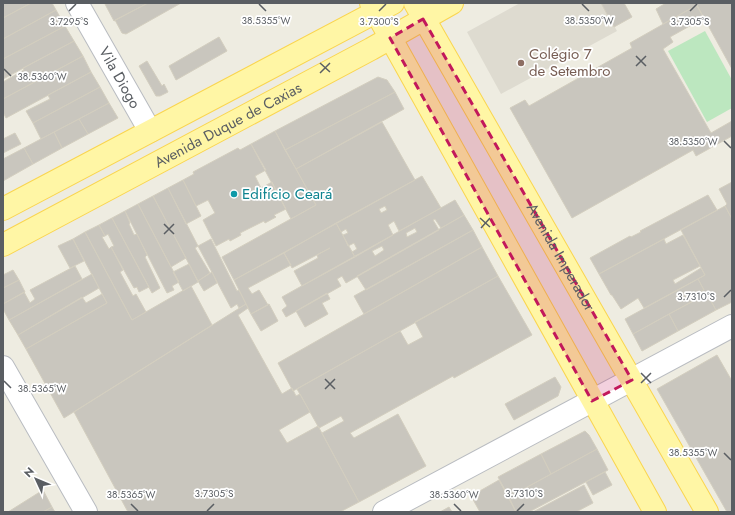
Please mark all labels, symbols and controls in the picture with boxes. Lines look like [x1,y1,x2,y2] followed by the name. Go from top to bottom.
[242,13,291,28] text: 38.5355°W
[564,13,614,28] text: 38.5350°W
[50,14,89,29] text: 3.7295°S
[359,14,399,29] text: 3.7300°S
[671,14,710,29] text: 3.7305°S
[93,43,146,113] street label: Vila Diogo
[529,43,610,82] place label: Colégio 7 de Setembro
[516,58,526,68] marker: Colégio 7 de Setembro
[17,69,67,84] text: 38.5360°W
[151,77,306,173] street label: Avenida Duque de Caxias
[668,134,718,149] text: 38.5350°W
[242,183,332,205] place label: Edifício Ceará
[229,189,239,199] marker: Edifício Ceará
[521,199,601,316] street label: Avenida Imperador
[677,289,715,304] text: 3.7310°S
[18,381,67,396] text: 38.5365°W
[669,445,718,460] text: 38.5355°W
[16,459,56,499] north arrow
[20,463,38,481] text: N
[195,486,234,501] text: 3.7305°S
[505,486,543,501] text: 3.7310°S
[107,487,156,502] text: 38.5365°W
[429,487,479,502] text: 38.5360°W

